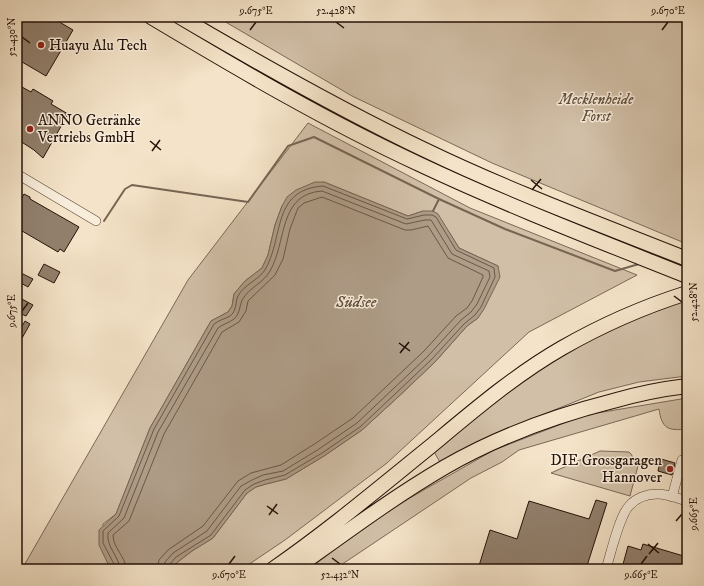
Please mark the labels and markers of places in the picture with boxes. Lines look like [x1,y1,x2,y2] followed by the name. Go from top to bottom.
[49,36,147,55] place label: Huayu Alu Tech
[36,40,46,50] marker: Huayu Alu Tech
[37,111,141,147] place label: ANNO Getränke Vertriebs GmbH
[25,124,35,134] marker: ANNO Getränke Vertriebs GmbH
[551,451,662,487] place label: DIE Grossgaragen Hannover
[665,464,675,474] marker: DIE Grossgaragen Hannover

